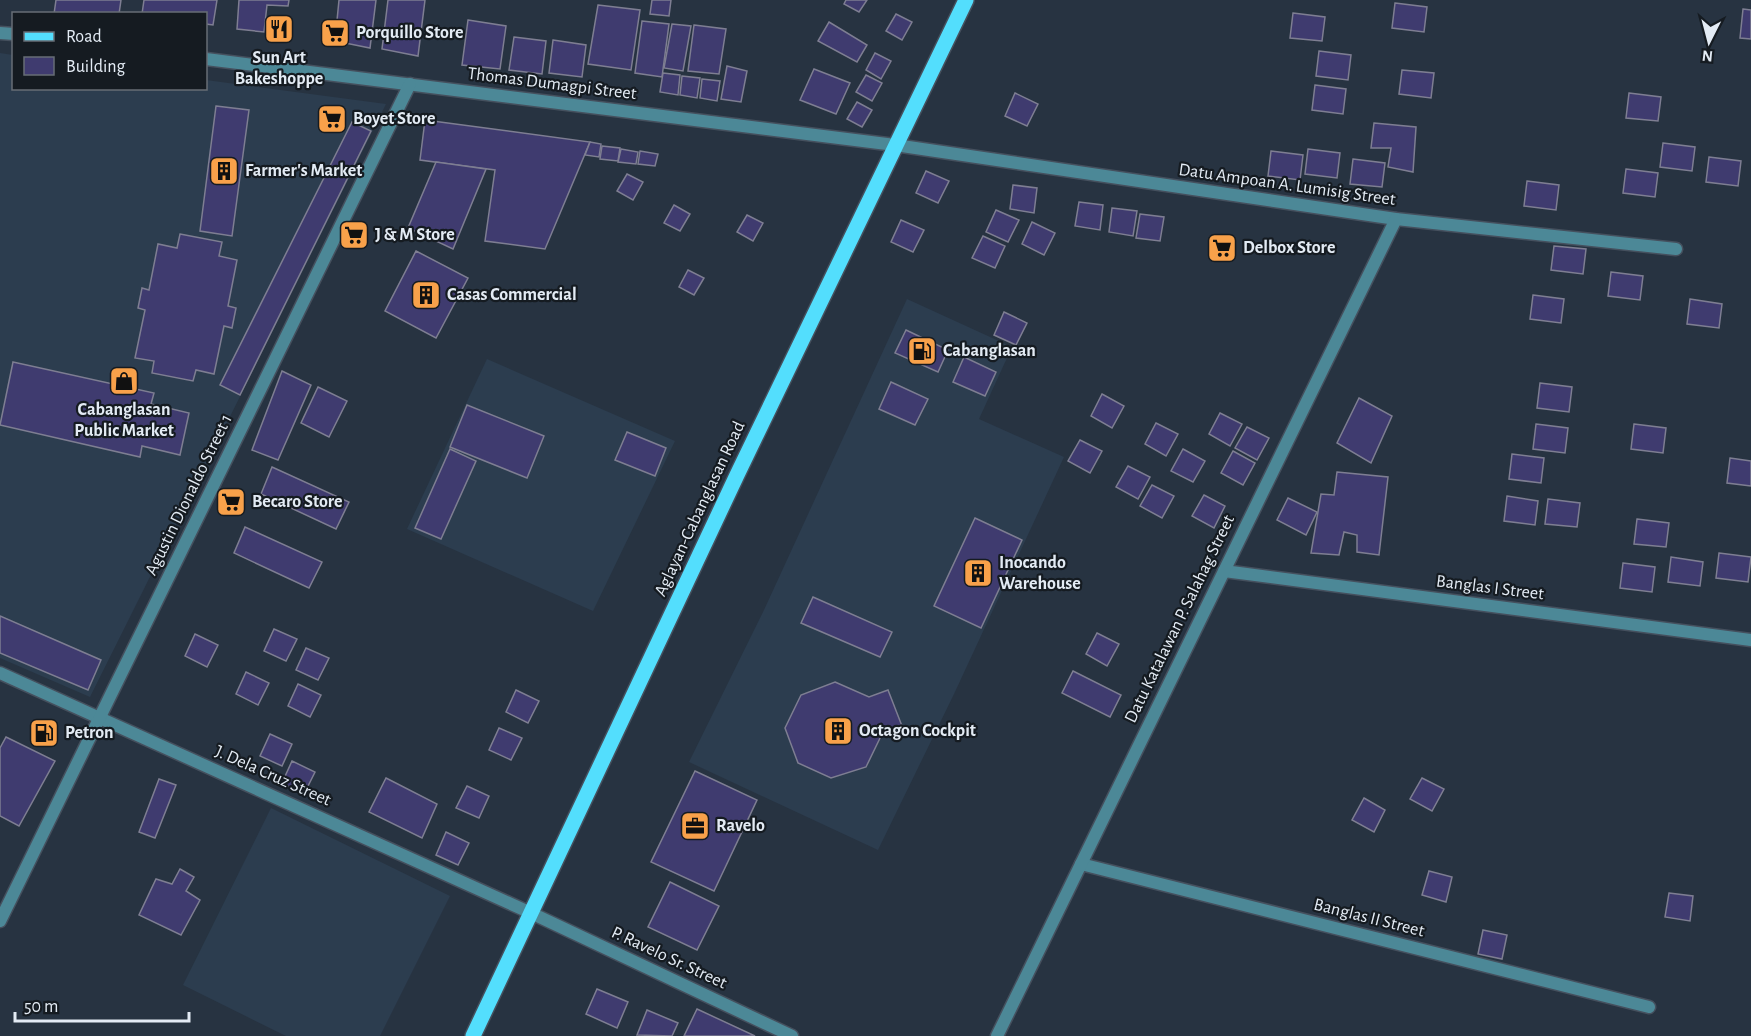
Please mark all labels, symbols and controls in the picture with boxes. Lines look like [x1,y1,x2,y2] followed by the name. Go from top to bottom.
[12,12,207,90] legend
[1679,12,1739,72] north arrow
[263,13,295,45] restaurant icon: Sun Art Bakeshoppe
[319,17,351,49] supermarket icon: Porquillo Store
[356,24,463,42] place label: Porquillo Store
[66,28,102,46] text: Road
[1701,47,1714,64] text: N
[235,49,323,88] place label: Sun Art Bakeshoppe
[66,58,126,76] text: Building
[467,65,638,103] street label: Thomas Dumagpi Street
[316,103,348,135] supermarket icon: Boyet Store
[353,110,436,128] place label: Boyet Store
[208,155,240,187] building icon: Farmer's Market
[1177,161,1397,209] street label: Datu Ampoan A. Lumisig Street
[245,162,362,180] place label: Farmer's Market
[338,219,370,251] supermarket icon: J & M Store
[375,226,455,244] place label: J & M Store
[1206,232,1238,264] supermarket icon: Delbox Store
[1243,239,1335,257] place label: Delbox Store
[410,279,442,311] building icon: Casas Commercial
[447,286,577,304] place label: Casas Commercial
[906,335,938,367] fuel station icon: Cabanglasan
[943,342,1036,360] place label: Cabanglasan
[108,365,140,397] shop icon: Cabanglasan Public Market
[74,401,174,440] place label: Cabanglasan Public Market
[142,412,236,578] street label: Agustin Dionaldo Street 1
[652,419,748,599] street label: Aglayan-Cabanglasan Road
[215,486,247,518] supermarket icon: Becaro Store
[252,493,342,511] place label: Becaro Store
[1122,512,1238,726] street label: Datu Katalawan P. Salahag Street
[999,554,1081,593] place label: Inocando Warehouse
[962,557,994,589] building icon: Inocando Warehouse
[1435,572,1545,604] street label: Banglas I Street
[822,715,854,747] building icon: Octagon Cockpit
[28,717,60,749] fuel station icon: Petron
[859,722,976,740] place label: Octagon Cockpit
[65,724,114,742] place label: Petron
[212,742,334,810] street label: J. Dela Cruz Street
[679,810,711,842] office icon: Ravelo
[716,817,765,835] place label: Ravelo
[1312,896,1426,940] street label: Banglas II Street
[609,923,730,993] street label: P. Ravelo Sr. Street
[15,985,189,1023] scale bar
[24,998,58,1016] text: 50 m

